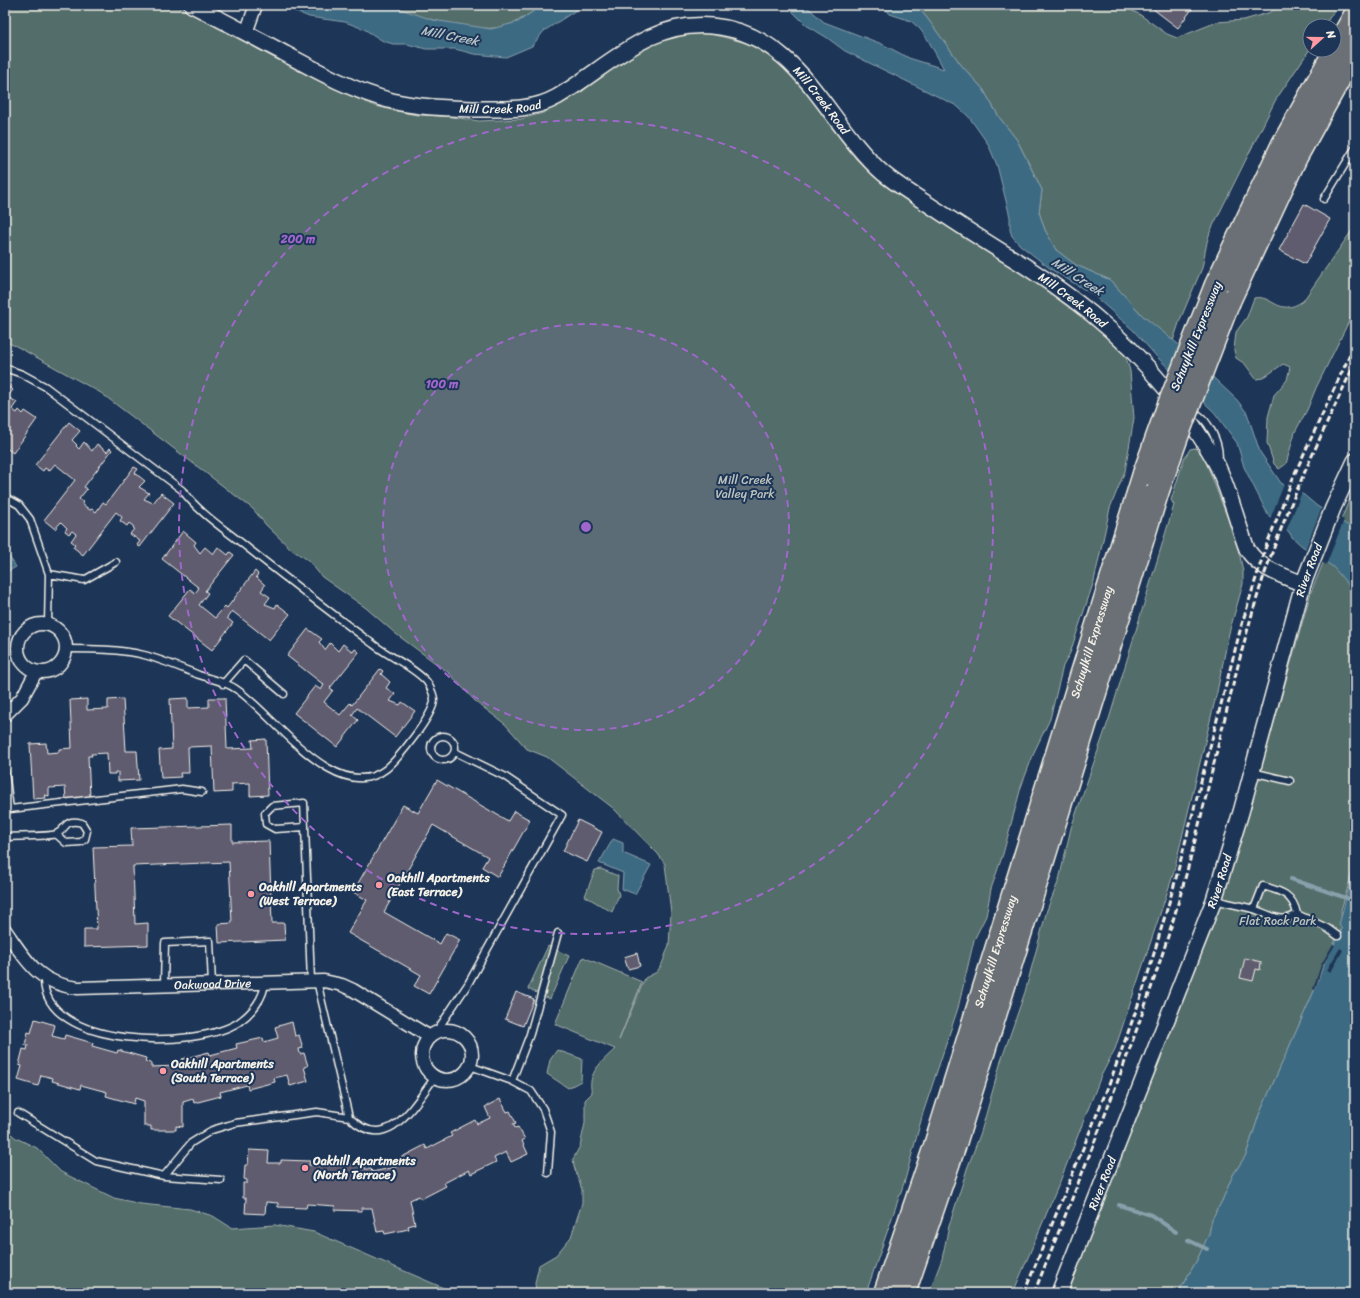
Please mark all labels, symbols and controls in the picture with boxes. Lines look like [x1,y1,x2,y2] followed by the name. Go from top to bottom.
[1302,18,1342,58] north arrow
[419,19,483,53] water label: Mill Creek
[1320,27,1341,42] text: N
[787,61,856,140] street label: Mill Creek Road
[459,93,545,120] street label: Mill Creek Road
[280,228,316,250] text: 200 m
[1047,251,1110,303] water label: Mill Creek
[1033,266,1113,334] street label: Mill Creek Road
[1164,277,1228,394] street label: Schuylkill Expressway
[426,373,459,395] text: 100 m
[715,469,775,505] park label: Mill Creek Valley Park
[579,520,593,534] centre of rings
[1289,539,1329,599] street label: River Road
[1064,582,1120,701] street label: Schuylkill Expressway
[1201,851,1239,912] street label: River Road
[386,867,490,903] place label: Oakhill Apartments (East Terrace)
[258,876,362,912] place label: Oakhill Apartments (West Terrace)
[374,880,384,890] marker: Oakhill Apartments (East Terrace)
[246,889,256,899] marker: Oakhill Apartments (West Terrace)
[968,892,1024,1010] street label: Schuylkill Expressway
[1239,910,1317,932] park label: Flat Rock Park
[174,972,252,996] street label: Oakwood Drive
[170,1053,274,1089] place label: Oakhill Apartments (South Terrace)
[158,1066,168,1076] marker: Oakhill Apartments (South Terrace)
[312,1150,416,1186] place label: Oakhill Apartments (North Terrace)
[1082,1153,1123,1213] street label: River Road
[300,1163,310,1173] marker: Oakhill Apartments (North Terrace)

